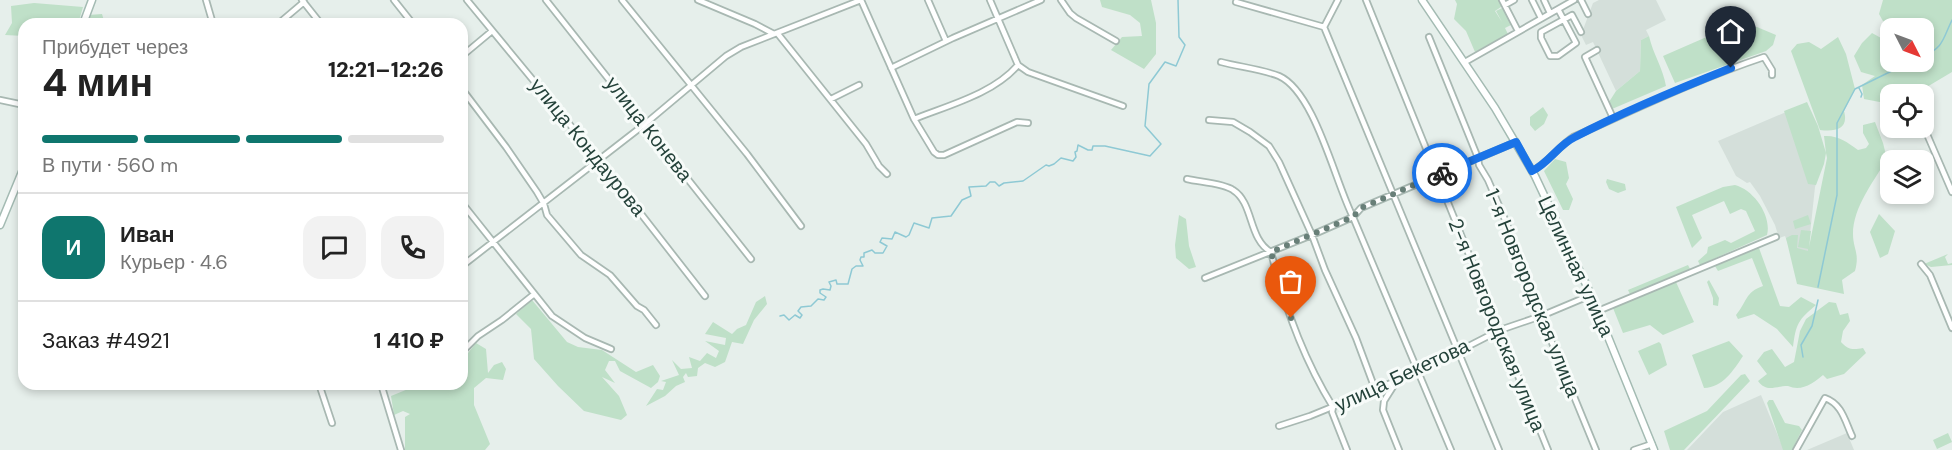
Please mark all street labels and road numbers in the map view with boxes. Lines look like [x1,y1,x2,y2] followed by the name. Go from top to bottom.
[600,71,699,188] street label: улица Конева
[524,73,652,222] street label: улица Кондаурова
[1479,185,1587,402] street label: 1-я Новгородская улица
[1532,191,1620,341] street label: Целинная улица
[1442,215,1552,436] street label: 2-я Новгородская улица
[1331,332,1474,418] street label: улица Бекетова

